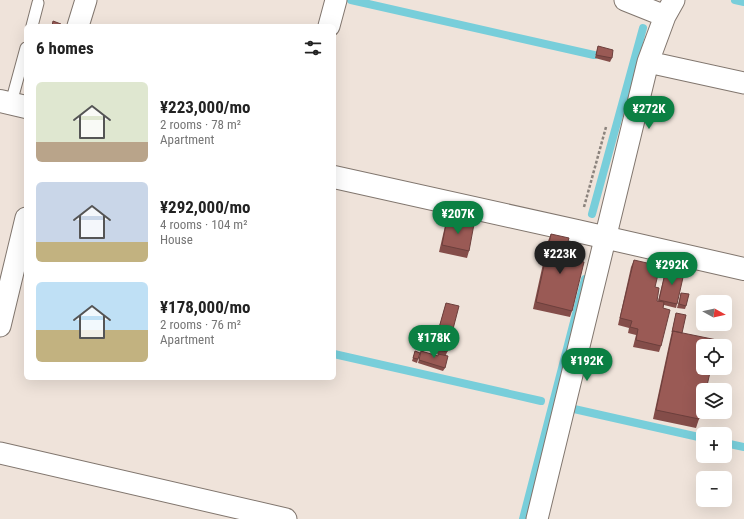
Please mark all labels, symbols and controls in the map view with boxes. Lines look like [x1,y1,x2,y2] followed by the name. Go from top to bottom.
[302,37,324,59] icon: filters
[36,38,94,58] text: 6 homes
[621,96,677,130] pin: ¥272K
[160,97,251,117] text: ¥223,000/mo
[68,98,116,146] icon: home
[632,101,666,116] text: ¥272K
[160,117,241,132] text: 2 rooms · 78 m²
[160,132,214,147] text: Apartment
[160,197,251,217] text: ¥292,000/mo
[68,198,116,246] icon: home
[430,201,486,235] pin: ¥207K
[441,206,475,221] text: ¥207K
[160,217,247,232] text: 4 rooms · 104 m²
[160,232,193,247] text: House
[532,241,588,275] pin: ¥223K
[543,246,577,261] text: ¥223K
[644,252,700,286] pin: ¥292K
[655,257,689,272] text: ¥292K
[696,295,732,331] north arrow
[696,295,732,507] map controls
[160,297,251,317] text: ¥178,000/mo
[68,298,116,346] icon: home
[160,317,241,332] text: 2 rooms · 76 m²
[406,325,462,359] pin: ¥178K
[417,330,451,345] text: ¥178K
[160,332,214,347] text: Apartment
[696,339,732,375] button: locate
[559,348,615,382] pin: ¥192K
[570,353,604,368] text: ¥192K
[696,383,732,419] button: layers
[696,427,732,463] button: +
[696,471,732,507] button: −

